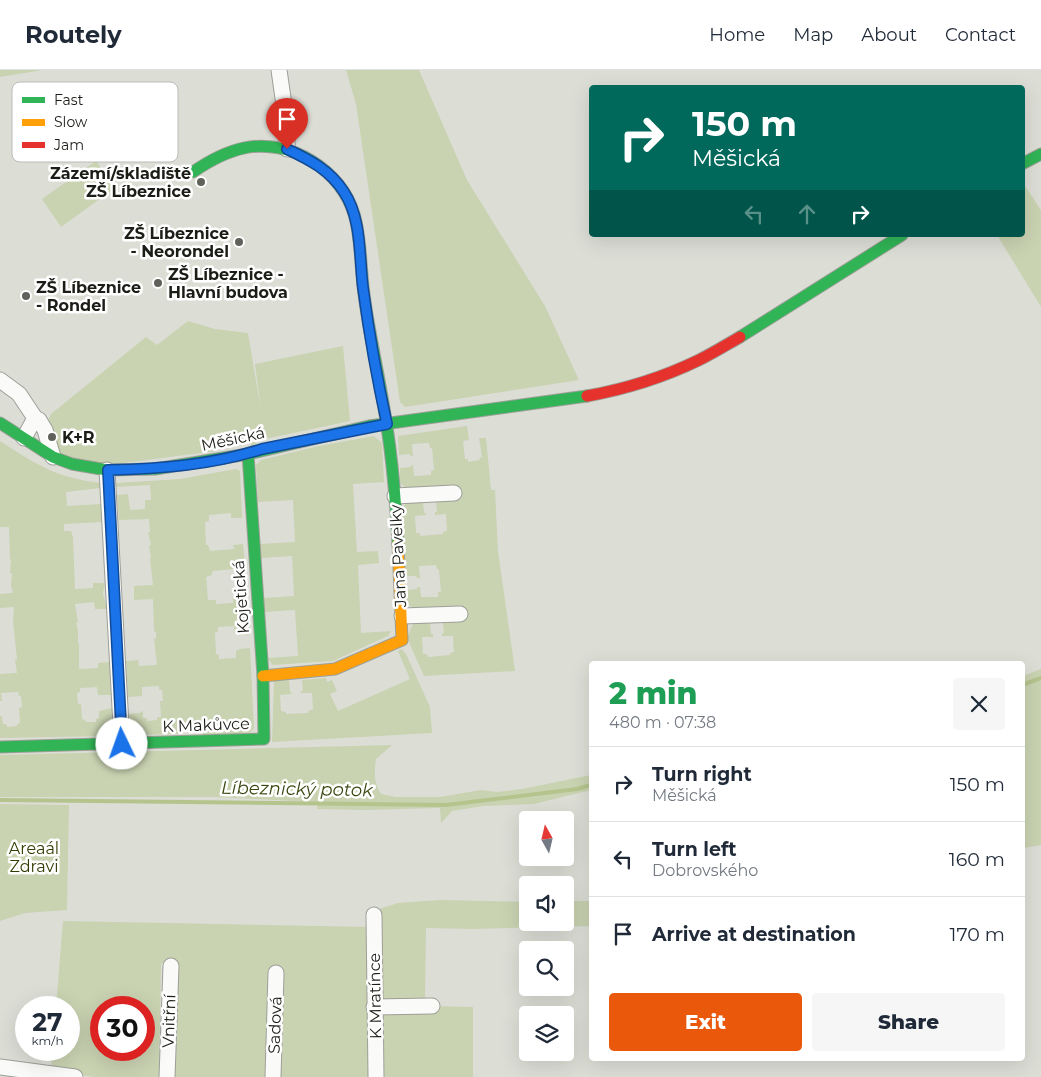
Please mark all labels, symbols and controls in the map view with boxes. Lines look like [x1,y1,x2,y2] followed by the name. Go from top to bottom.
[25,20,122,49] text: Routely
[709,24,765,46] text: Home
[793,24,833,46] text: Map
[861,24,917,46] text: About
[945,24,1016,46] text: Contact
[12,82,178,162] legend
[54,91,84,109] text: Fast
[266,98,308,149] pin
[692,102,797,145] text: 150 m
[273,105,301,133] icon: arrive
[609,105,674,170] icon: right
[54,113,88,131] text: Slow
[53,136,84,154] text: Jam
[692,145,781,172] text: Měšická
[50,164,191,201] place label: Zázemí/skladiště ZŠ Líbeznice
[195,176,207,188] marker: Zázemí/skladiště ZŠ Líbeznice
[740,200,768,228] icon: left
[793,200,821,228] icon: ahead
[846,200,874,228] icon: right
[124,224,229,261] place label: ZŠ Líbeznice - Neorondel
[233,236,245,248] marker: ZŠ Líbeznice - Neorondel
[168,265,288,302] place label: ZŠ Líbeznice - Hlavní budova
[152,277,164,289] marker: ZŠ Líbeznice - Hlavní budova
[36,278,141,315] place label: ZŠ Líbeznice - Rondel
[20,290,32,302] marker: ZŠ Líbeznice - Rondel
[199,423,267,455] street label: Měšická
[62,428,95,447] place label: K+R
[46,431,58,443] marker: K+R
[386,504,410,609] street label: Jana Pavelky
[229,560,253,634] street label: Kojetická
[609,675,697,712] text: 2 min
[953,678,1005,730] button: close
[609,713,716,732] text: 480 m · 07:38
[162,714,250,736] street label: K Makůvce
[95,717,147,769] position arrow
[652,763,752,786] text: Turn right
[609,770,637,798] icon: right
[950,773,1005,796] text: 150 m
[221,777,374,801] water label: Líbeznický potok
[652,786,717,805] text: Měšická
[519,811,574,866] north arrow
[519,811,574,1061] map controls
[652,838,737,861] text: Turn left
[9,839,59,876] park label: Areaál Zdravi
[609,845,637,873] icon: left
[949,848,1005,871] text: 160 m
[652,861,758,880] text: Dobrovského
[519,876,574,931] button: sound
[609,920,637,948] icon: arrive
[652,923,856,946] text: Arrive at destination
[950,923,1005,946] text: 170 m
[519,941,574,996] button: search
[365,953,385,1039] street label: K Mratínce
[159,993,179,1048] street label: Vnitřní
[609,993,802,1051] button: Exit
[812,993,1005,1051] button: Share
[90,996,155,1061] speed limit sign: 30
[264,996,286,1054] street label: Sadová
[519,1006,574,1061] button: layers
[32,1007,63,1037] text: 27
[31,1033,64,1048] text: km/h

